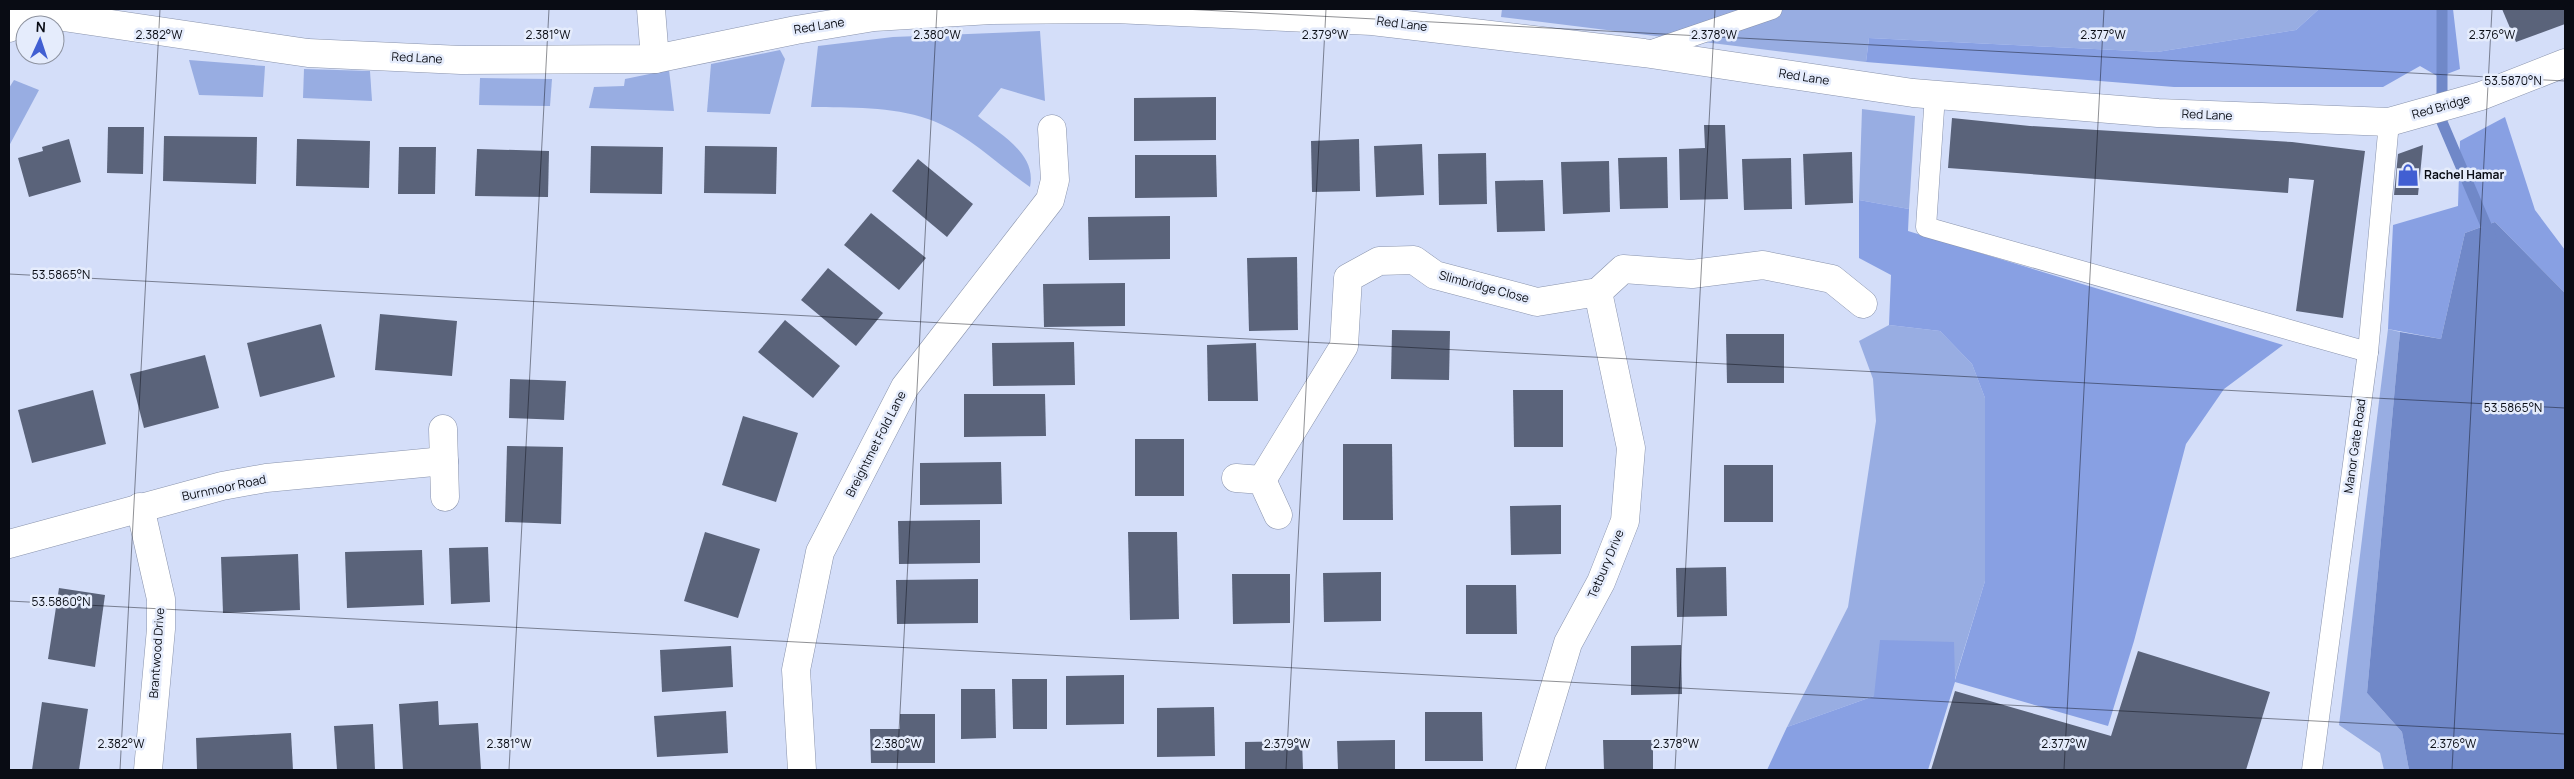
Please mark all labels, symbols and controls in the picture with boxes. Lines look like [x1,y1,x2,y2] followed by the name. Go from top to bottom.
[1376,12,1428,35] street label: Red Lane
[792,13,845,38] street label: Red Lane
[15,15,65,65] north arrow
[35,17,46,36] text: N
[136,26,183,43] text: 2.382°W
[526,26,571,43] text: 2.381°W
[913,26,961,43] text: 2.380°W
[1302,26,1349,43] text: 2.379°W
[1691,26,1738,43] text: 2.378°W
[2080,26,2127,43] text: 2.377°W
[2469,26,2516,43] text: 2.376°W
[391,48,443,67] street label: Red Lane
[1778,64,1831,89] street label: Red Lane
[2484,72,2542,89] text: 53.5870°N
[2410,90,2472,123] street label: Red Bridge
[2181,105,2233,124] street label: Red Lane
[2395,162,2421,188] shop icon: Rachel Hamar
[2424,166,2505,183] place label: Rachel Hamar
[32,266,90,283] text: 53.5865°N
[1437,266,1531,307] street label: Slimbridge Close
[841,388,910,500] street label: Breightmet Fold Lane
[2339,398,2370,494] street label: Manor Gate Road
[2484,399,2542,416] text: 53.5865°N
[180,470,267,505] street label: Burnmoor Road
[1583,527,1628,601] street label: Tetbury Drive
[32,593,90,610] text: 53.5860°N
[145,607,168,699] street label: Brantwood Drive
[98,735,145,752] text: 2.382°W
[487,735,532,752] text: 2.381°W
[874,735,922,752] text: 2.380°W
[1264,735,1311,752] text: 2.379°W
[1653,735,1700,752] text: 2.378°W
[2041,735,2088,752] text: 2.377°W
[2430,735,2477,752] text: 2.376°W

